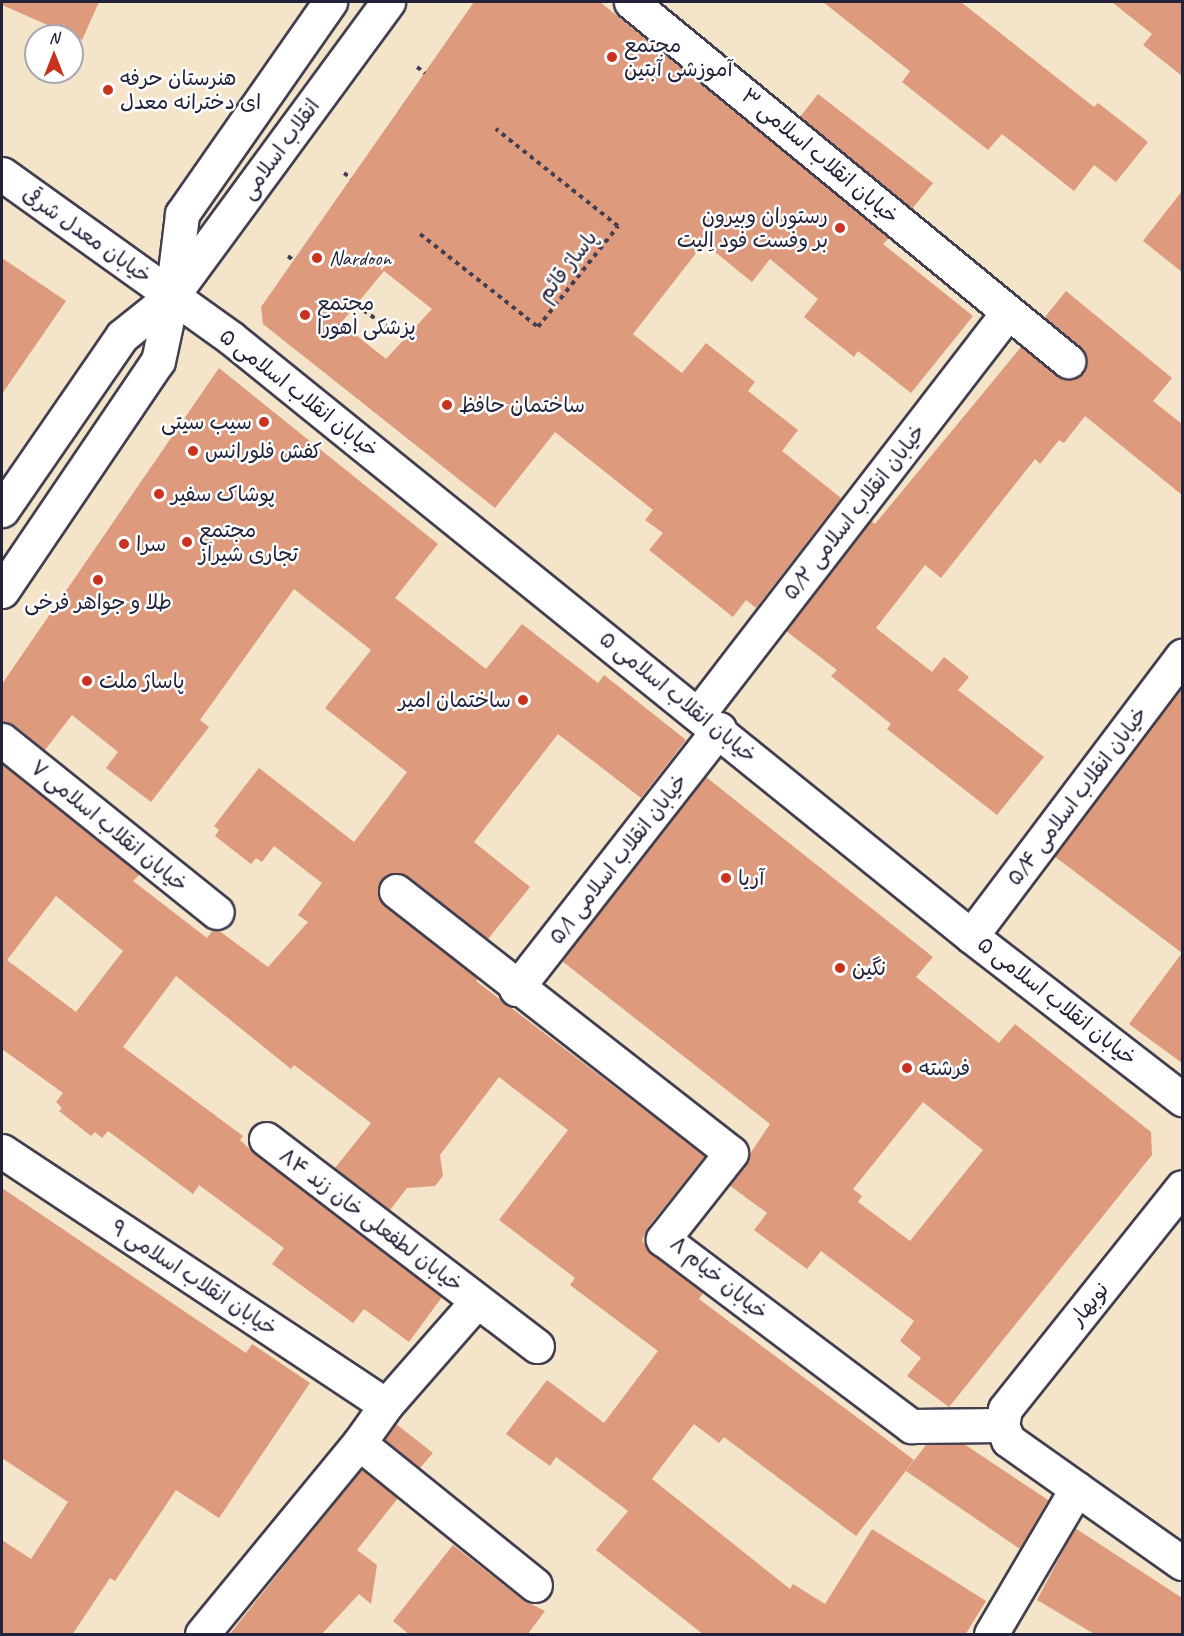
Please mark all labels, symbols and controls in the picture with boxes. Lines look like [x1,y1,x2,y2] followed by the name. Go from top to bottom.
[24,24,84,84] north arrow
[49,28,59,48] text: N
[624,32,733,82] place label: مجتمع آموزشی آبتین
[605,50,619,64] marker: مجتمع آموزشی آبتین
[120,65,261,115] place label: هنرستان حرفه ای دخترانه معدل
[101,83,115,97] marker: هنرستان حرفه ای دخترانه معدل
[736,83,904,229] street label: خیابان انقلاب اسلامی ۳
[235,94,325,204] street label: انقلاب اسلامی
[18,181,156,289] street label: خیابان معدل شرقی
[677,203,828,253] place label: رستوران وبیرون بر وفست فود اِلیت
[833,221,847,235] marker: رستوران وبیرون بر وفست فود اِلیت
[531,225,603,307] street label: پاساژ قائم
[329,245,391,271] place label: Nardoon
[310,251,324,265] marker: Nardoon
[317,290,416,340] place label: مجتمع پزشکی اهورا
[298,308,312,322] marker: مجتمع پزشکی اهورا
[214,323,384,463] street label: خیابان انقلاب اسلامی ۵
[459,392,585,418] place label: ساختمان حافظ
[440,398,454,412] marker: ساختمان حافظ
[161,409,252,435] place label: سیب سیتی
[257,415,271,429] marker: سیب سیتی
[778,419,930,605] street label: خیابان انقلاب اسلامی ۵/۲
[205,438,322,464] place label: کفش فلورانس
[186,444,200,458] marker: کفش فلورانس
[171,481,275,507] place label: پوشاک سفیر
[152,487,166,501] marker: پوشاک سفیر
[199,517,298,567] place label: مجتمع تجاری شیراز
[136,531,166,557] place label: سرا
[180,535,194,549] marker: مجتمع تجاری شیراز
[117,537,131,551] marker: سرا
[91,573,105,587] marker: طلا و جواهر فرخی
[24,589,172,615] place label: طلا و جواهر فرخی
[594,626,762,768] street label: خیابان انقلاب اسلامی ۵
[99,668,185,694] place label: پاساژ ملت
[80,674,94,688] marker: پاساژ ملت
[399,687,511,713] place label: ساختمان امیر
[516,693,530,707] marker: ساختمان امیر
[1001,702,1153,890] street label: خیابان انقلاب اسلامی ۵/۴
[25,755,193,897] street label: خیابان انقلاب اسلامی ۷
[544,769,692,949] street label: خیابان انقلاب اسلامی ۵/۱
[738,865,764,891] place label: آریا
[719,871,733,885] marker: آریا
[972,931,1142,1071] street label: خیابان انقلاب اسلامی ۵
[852,955,886,981] place label: نگین
[833,961,847,975] marker: نگین
[919,1055,970,1081] place label: فرشته
[900,1061,914,1075] marker: فرشته
[274,1143,468,1297] street label: خیابان لطفعلی خان زند ۸۴
[106,1215,282,1341] street label: خیابان انقلاب اسلامی ۹
[665,1231,773,1325] street label: خیابان خیام ۸
[1064,1277,1114,1331] street label: نوبهار

